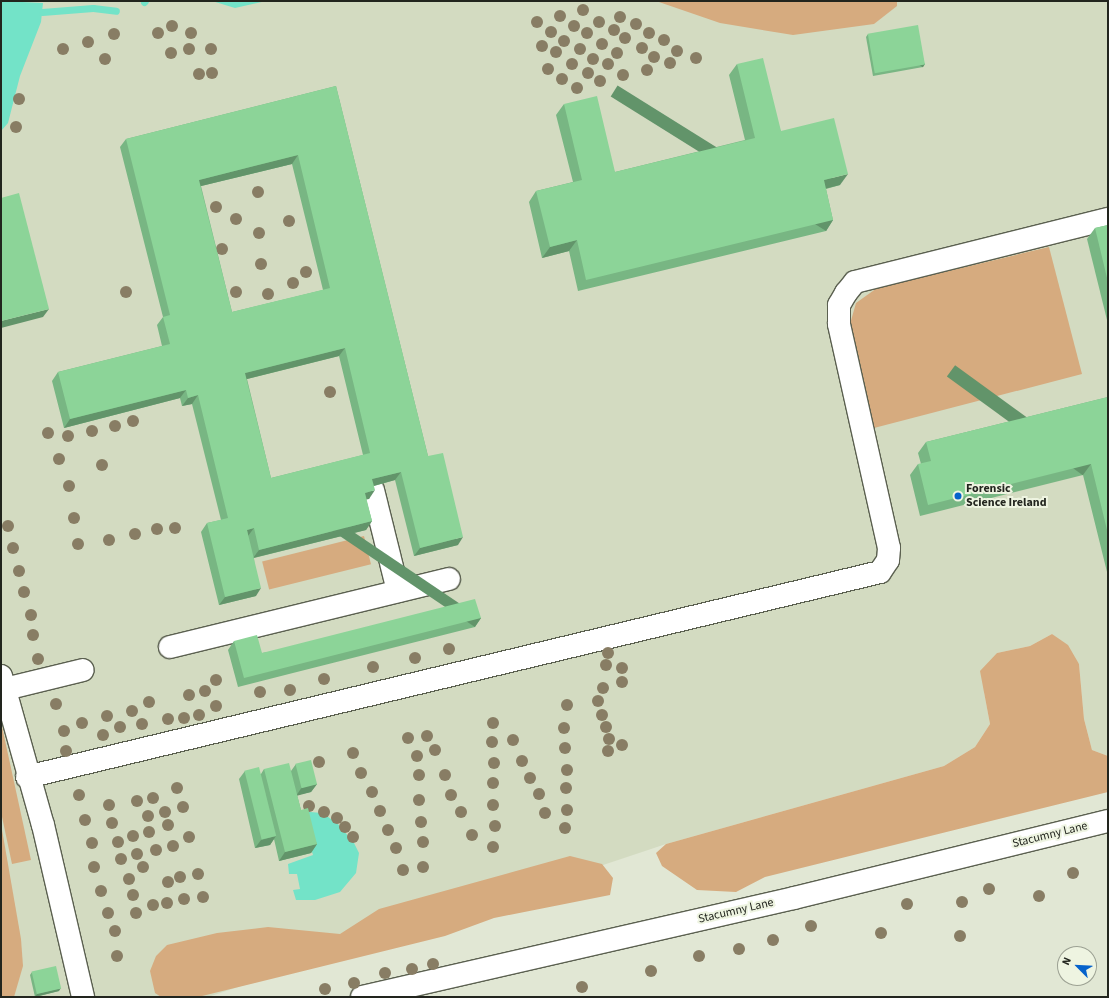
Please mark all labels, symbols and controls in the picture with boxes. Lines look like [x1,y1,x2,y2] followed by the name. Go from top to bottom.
[966,482,1047,510] place label: Forensic Science Ireland
[953,491,963,501] marker: Forensic Science Ireland
[1011,819,1089,851] street label: Stacumny Lane
[697,895,775,927] street label: Stacumny Lane
[1057,946,1097,986] north arrow
[1058,955,1075,968] text: N

